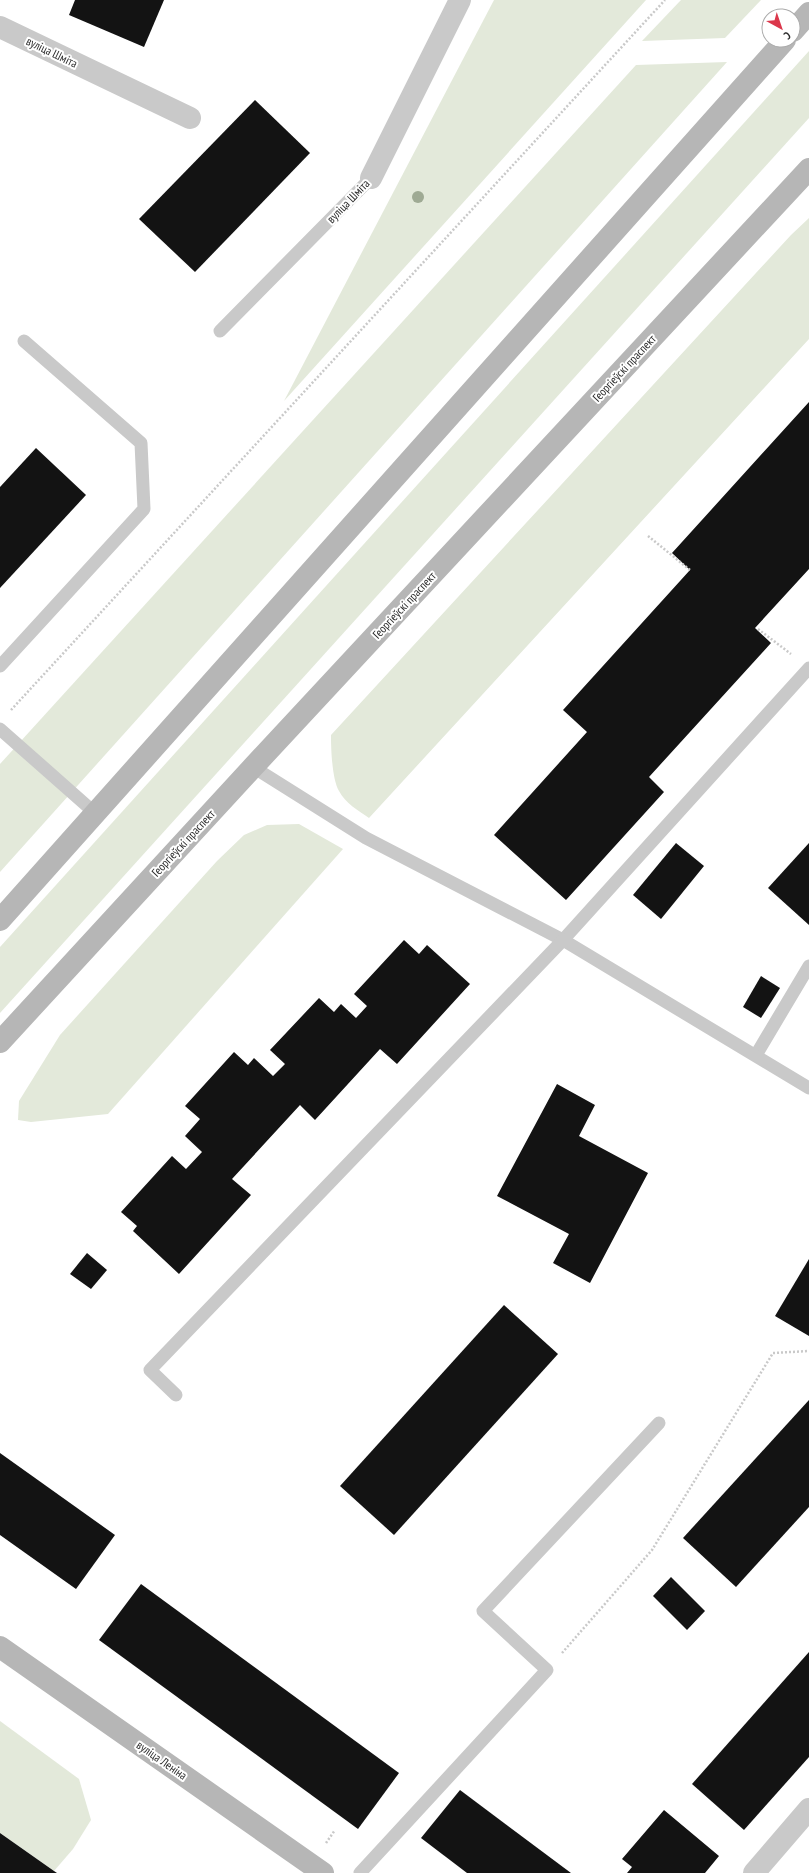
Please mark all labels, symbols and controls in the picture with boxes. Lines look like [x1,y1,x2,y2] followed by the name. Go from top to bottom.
[761,8,801,48] north arrow
[781,29,794,43] text: С
[24,33,80,71] street label: вуліца Шміта
[323,176,373,226] street label: вуліца Шміта
[589,331,659,405] street label: Георгіеўскі праспект
[369,568,439,642] street label: Георгіеўскі праспект
[148,806,218,880] street label: Георгіеўскі праспект
[134,1737,190,1783] street label: вуліца Леніна

